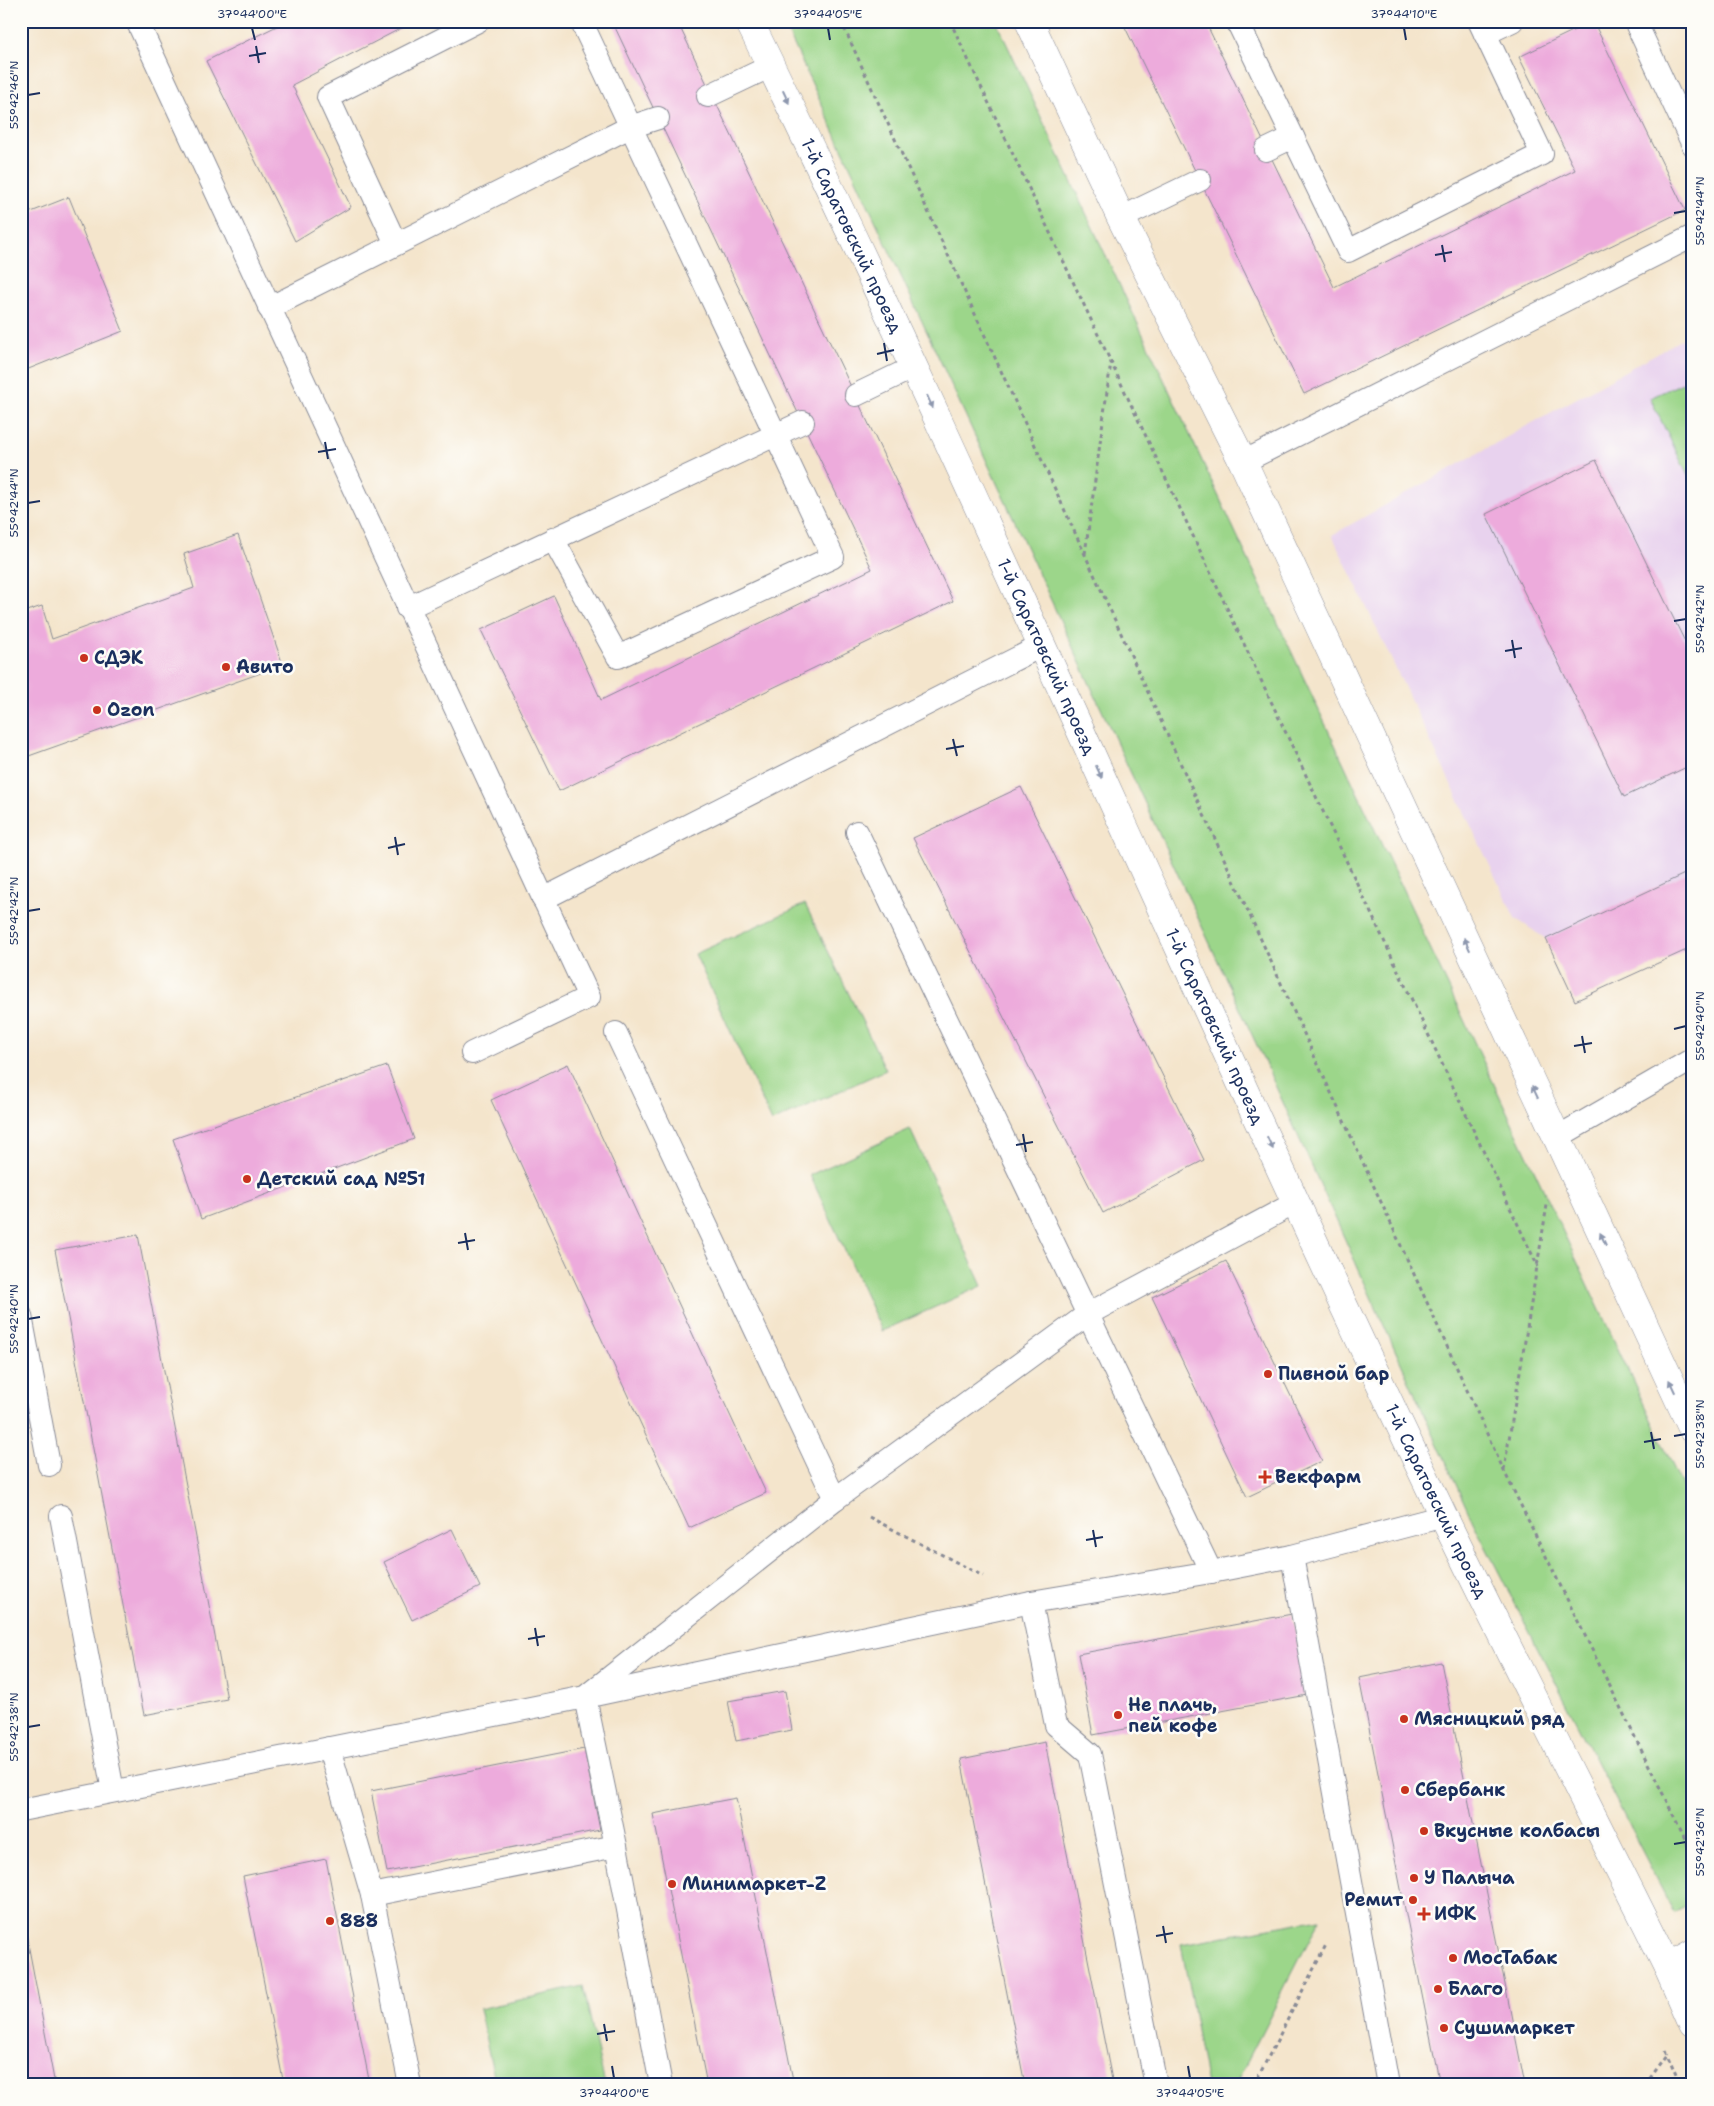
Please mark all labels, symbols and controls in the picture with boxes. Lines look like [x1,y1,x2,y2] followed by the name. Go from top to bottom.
[217,6,287,22] text: 37°44'00"E
[794,6,862,22] text: 37°44'05"E
[1371,6,1437,22] text: 37°44'10"E
[6,61,22,129] text: 55°42'46"N
[782,90,790,104] one-way arrow
[795,134,909,338] street label: 1-й Саратовский проезд
[1692,176,1708,246] text: 55°42'44"N
[927,395,935,409] one-way arrow
[6,468,22,538] text: 55°42'44"N
[992,555,1102,759] street label: 1-й Саратовский проезд
[1692,585,1708,653] text: 55°42'42"N
[94,646,144,670] place label: СДЭК
[78,652,90,664] marker: СДЭК
[236,655,294,679] place label: Авито
[220,661,232,673] marker: Авито
[107,698,154,722] place label: Ozon
[91,704,103,716] marker: Ozon
[1095,765,1104,780] one-way arrow
[6,877,22,945] text: 55°42'42"N
[1160,924,1270,1129] street label: 1-й Саратовский проезд
[1462,937,1470,951] one-way arrow
[1692,991,1708,1061] text: 55°42'40"N
[1530,1085,1538,1099] one-way arrow
[1266,1136,1274,1150] one-way arrow
[257,1167,426,1191] place label: Детский сад №51
[241,1173,253,1185] marker: Детский сад №51
[1599,1232,1607,1246] one-way arrow
[6,1284,22,1354] text: 55°42'40"N
[1278,1362,1389,1386] place label: Пивной бар
[1262,1368,1274,1380] marker: Пивной бар
[1668,1379,1676,1393] one-way arrow
[1692,1399,1708,1469] text: 55°42'38"N
[1379,1400,1494,1603] street label: 1-й Саратовский проезд
[1275,1465,1361,1489] place label: Векфарм
[1259,1471,1271,1483] marker: Векфарм
[6,1692,22,1762] text: 55°42'38"N
[1128,1693,1218,1738] place label: Не плачь, пей кофе
[1414,1707,1565,1731] place label: Мясницкий ряд
[1112,1709,1124,1721] marker: Не плачь, пей кофе
[1398,1713,1410,1725] marker: Мясницкий ряд
[1415,1778,1505,1802] place label: Сбербанк
[1399,1784,1411,1796] marker: Сбербанк
[1692,1808,1708,1876] text: 55°42'36"N
[1434,1819,1600,1843] place label: Вкусные колбасы
[1418,1825,1430,1837] marker: Вкусные колбасы
[1424,1866,1515,1890] place label: У Палыча
[682,1872,827,1896] place label: Минимаркет-Z
[1408,1872,1420,1884] marker: У Палыча
[666,1878,678,1890] marker: Минимаркет-Z
[1344,1888,1403,1912] place label: Ремит
[1407,1894,1419,1906] marker: Ремит
[1434,1902,1477,1926] place label: ИФК
[1418,1908,1430,1920] marker: ИФК
[340,1909,378,1933] place label: 888
[324,1915,336,1927] marker: 888
[1463,1946,1558,1970] place label: МосТабак
[1447,1952,1459,1964] marker: МосТабак
[1448,1977,1503,2001] place label: Благо
[1432,1983,1444,1995] marker: Благо
[1454,2016,1575,2040] place label: Сушимаркет
[1438,2022,1450,2034] marker: Сушимаркет
[579,2085,649,2101] text: 37°44'00"E
[1156,2085,1224,2101] text: 37°44'05"E

